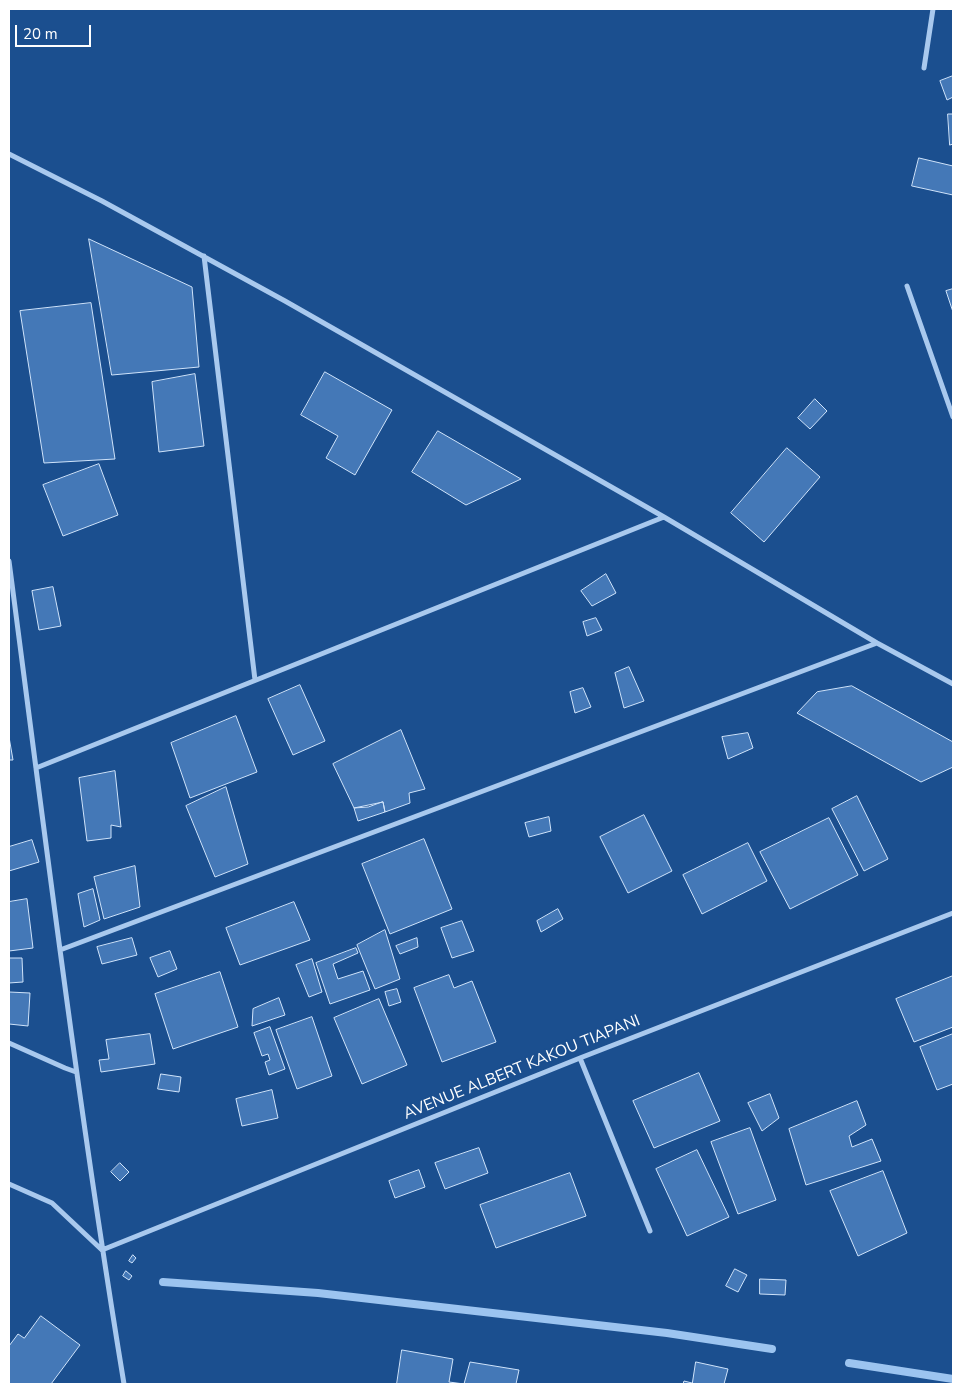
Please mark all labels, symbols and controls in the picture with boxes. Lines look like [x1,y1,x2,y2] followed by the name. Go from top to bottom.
[18,15,94,47] scale bar
[23,24,58,44] text: 20 m
[401,1012,643,1124] street label: AVENUE ALBERT KAKOU TIAPANI

